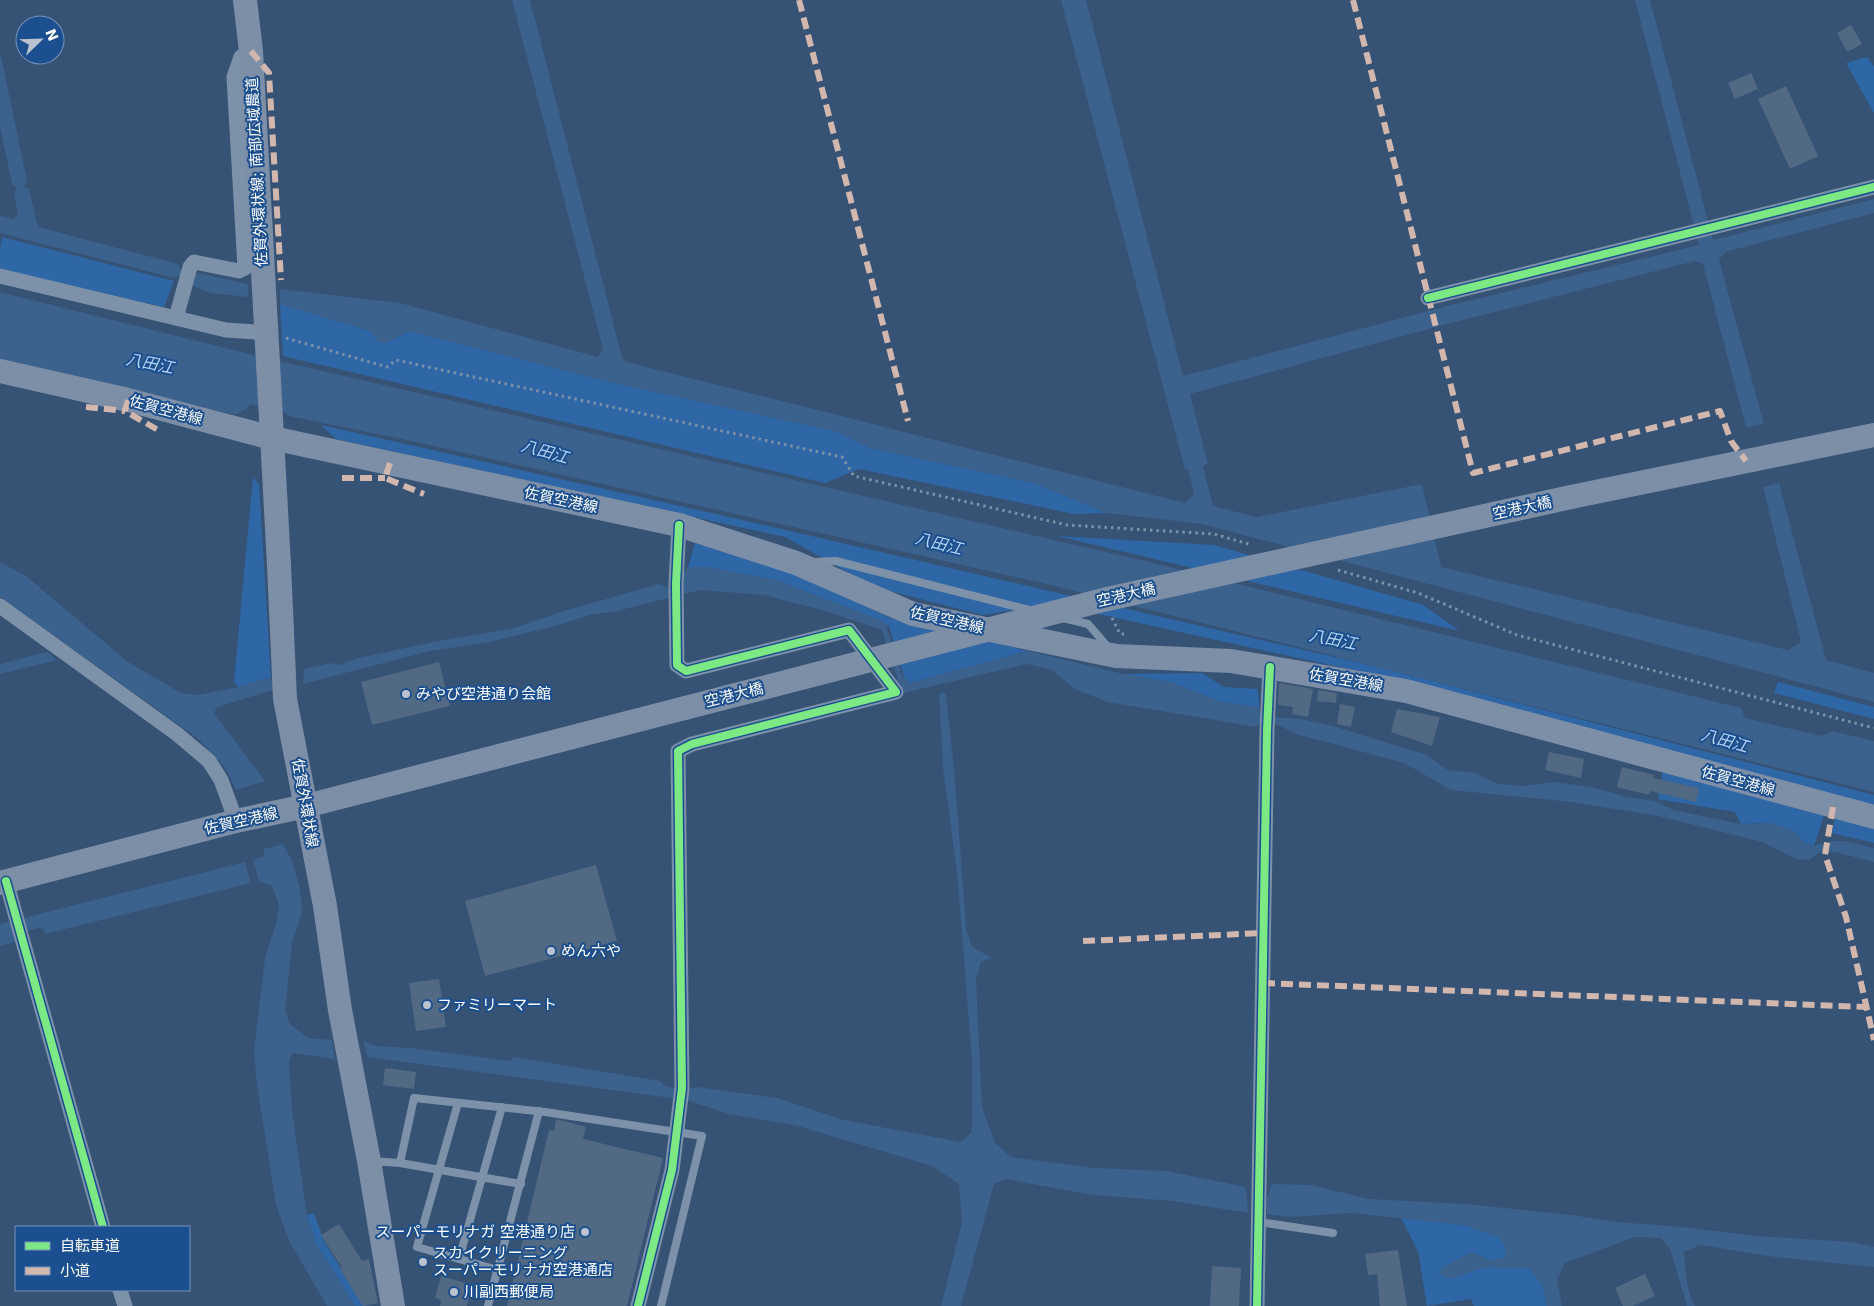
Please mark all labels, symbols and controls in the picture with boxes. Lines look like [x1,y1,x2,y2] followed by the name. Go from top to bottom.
[15,15,65,65] north arrow
[42,26,62,43] text: N
[243,77,271,267] street label: 佐賀外環状線; 南部広域農道
[125,350,177,378] water label: 八田江
[127,392,205,428] street label: 佐賀空港線
[519,436,572,468] water label: 八田江
[522,483,600,517] street label: 佐賀空港線
[1491,493,1553,523] street label: 空港大橋
[913,528,966,559] water label: 八田江
[1095,579,1157,611] street label: 空港大橋
[908,603,986,637] street label: 佐賀空港線
[1308,626,1360,654] water label: 八田江
[1307,665,1385,695] street label: 佐賀空港線
[703,679,765,711] street label: 空港大橋
[416,685,551,703] place label: みやび空港通り会館
[400,688,412,700] marker: みやび空港通り会館
[1699,725,1752,757] water label: 八田江
[288,757,322,849] street label: 佐賀外環状線
[1699,763,1777,799] street label: 佐賀空港線
[202,804,280,838] street label: 佐賀空港線
[561,942,621,960] place label: めん六や
[545,945,557,957] marker: めん六や
[437,996,557,1014] place label: ファミリーマート
[421,999,433,1011] marker: ファミリーマート
[375,1223,575,1241] place label: スーパーモリナガ 空港通り店
[15,1226,190,1291] legend
[579,1226,591,1238] marker: スーパーモリナガ 空港通り店
[60,1237,120,1255] text: 自転車道
[433,1244,613,1279] place label: スカイクリーニング スーパーモリナガ空港通店
[417,1256,429,1268] marker: スカイクリーニング スーパーモリナガ空港通店
[60,1262,90,1280] text: 小道
[464,1283,554,1301] place label: 川副西郵便局
[448,1286,460,1298] marker: 川副西郵便局

